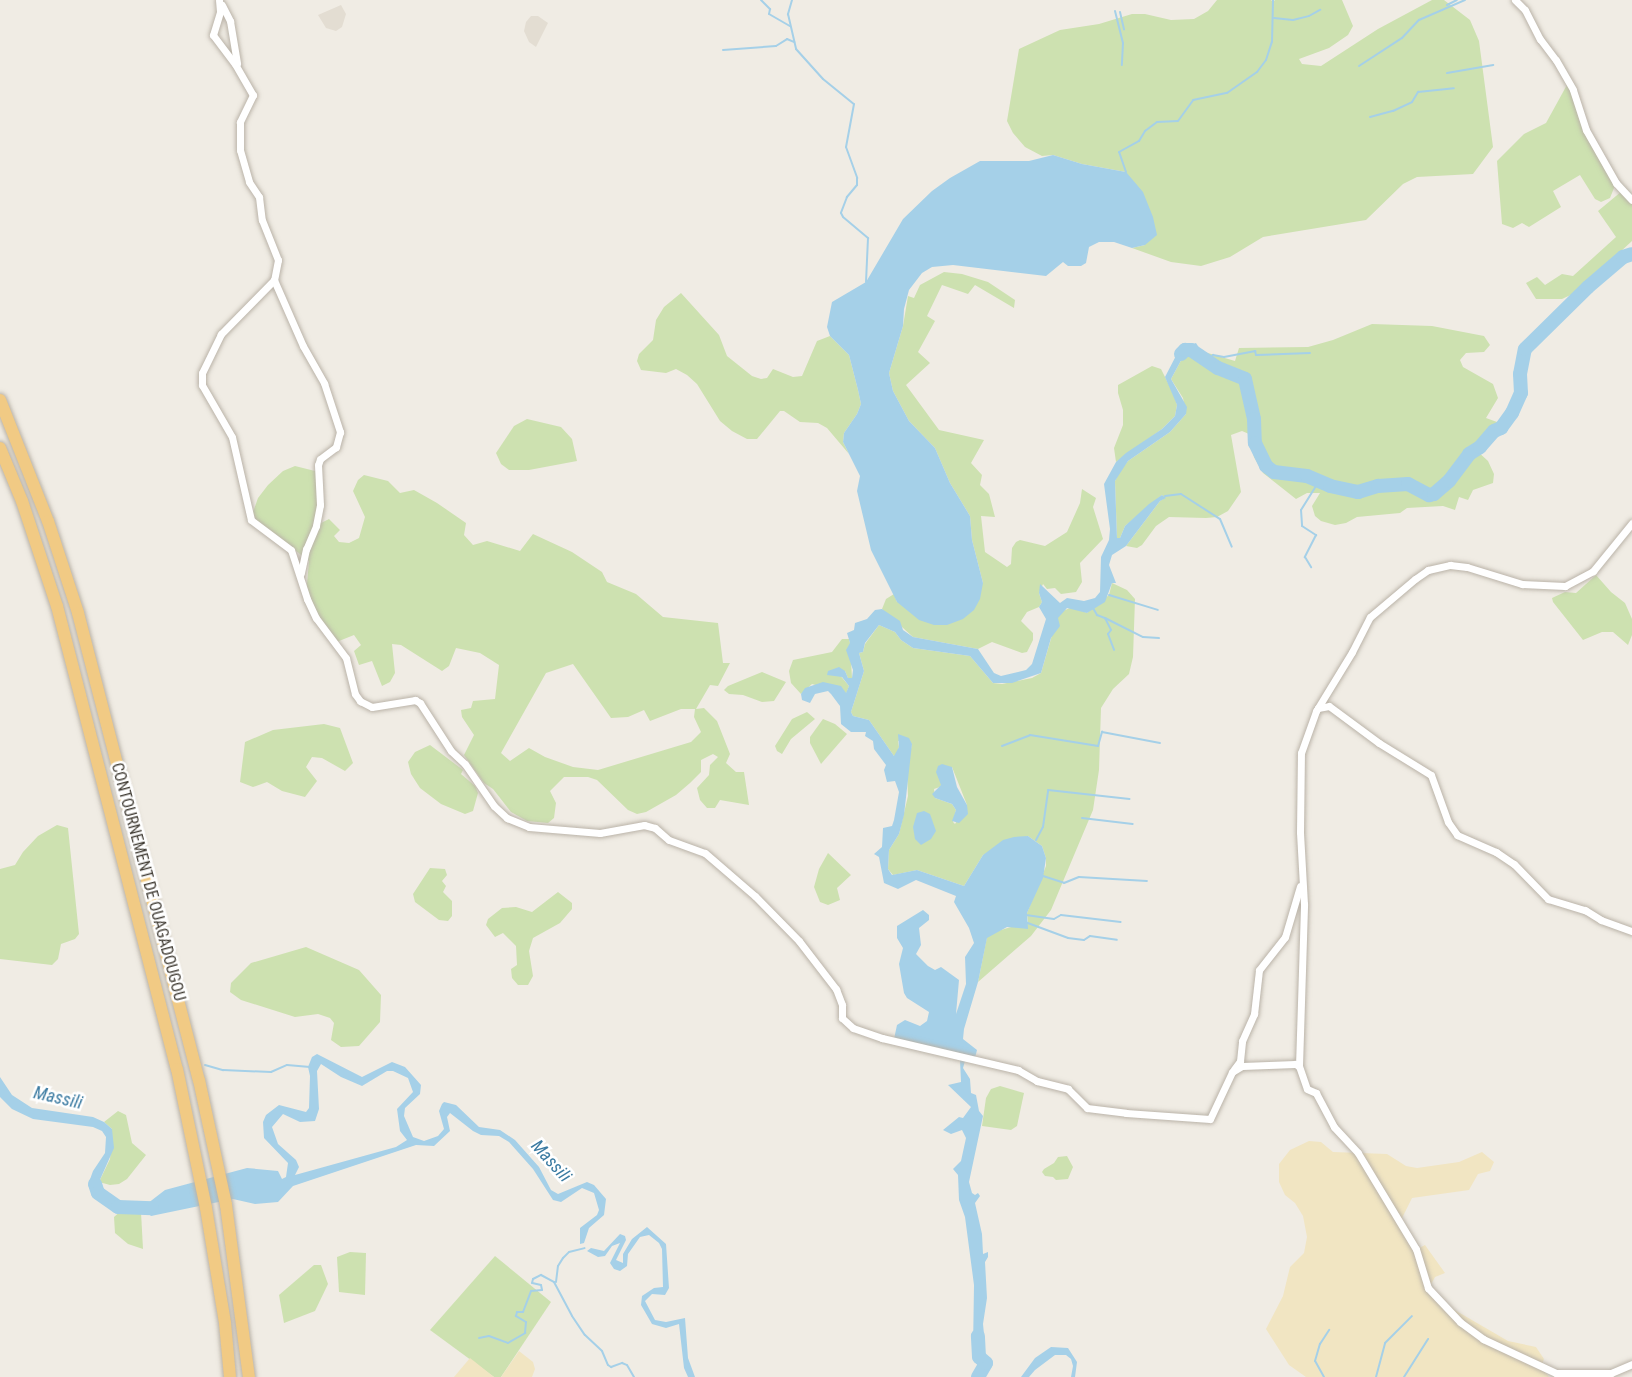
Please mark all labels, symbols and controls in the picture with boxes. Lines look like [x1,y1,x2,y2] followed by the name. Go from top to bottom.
[107,761,189,1003] street label: CONTOURNEMENT DE OUAGADOUGOU
[31,1082,85,1114] water label: Massili
[526,1135,576,1187] water label: Massili

